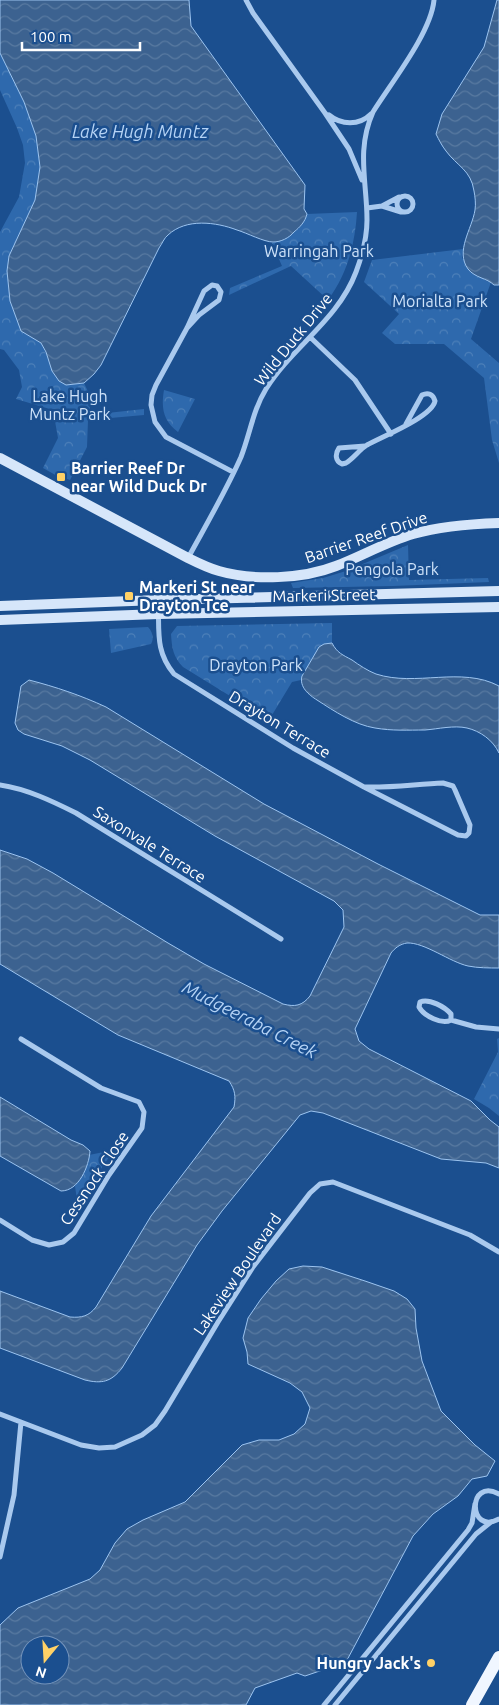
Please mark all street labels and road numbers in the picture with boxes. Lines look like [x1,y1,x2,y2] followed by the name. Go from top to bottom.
[250,289,336,389] street label: Wild Duck Drive
[302,508,430,566] street label: Barrier Reef Drive
[272,585,376,605] street label: Markeri Street
[226,687,334,761] street label: Drayton Terrace
[90,802,210,886] street label: Saxonvale Terrace
[56,1128,132,1228] street label: Cessnock Close
[190,1210,284,1338] street label: Lakeview Boulevard

